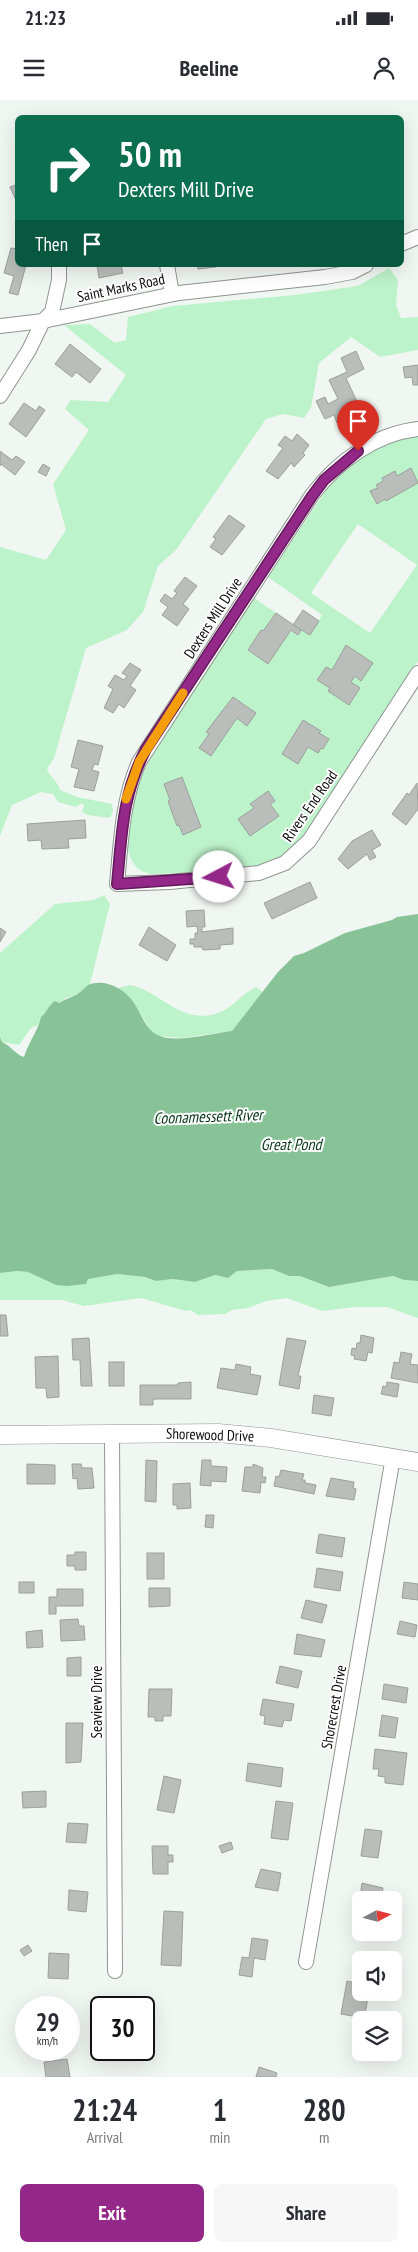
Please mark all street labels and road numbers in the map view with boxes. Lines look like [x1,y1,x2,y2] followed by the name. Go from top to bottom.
[75,269,166,306] street label: Saint Marks Road
[179,574,246,662] street label: Dexters Mill Drive
[278,766,341,845] street label: Rivers End Road
[166,1423,254,1446] street label: Shorewood Drive
[317,1663,350,1750] street label: Shorecrest Drive
[87,1666,106,1738] street label: Seaview Drive

